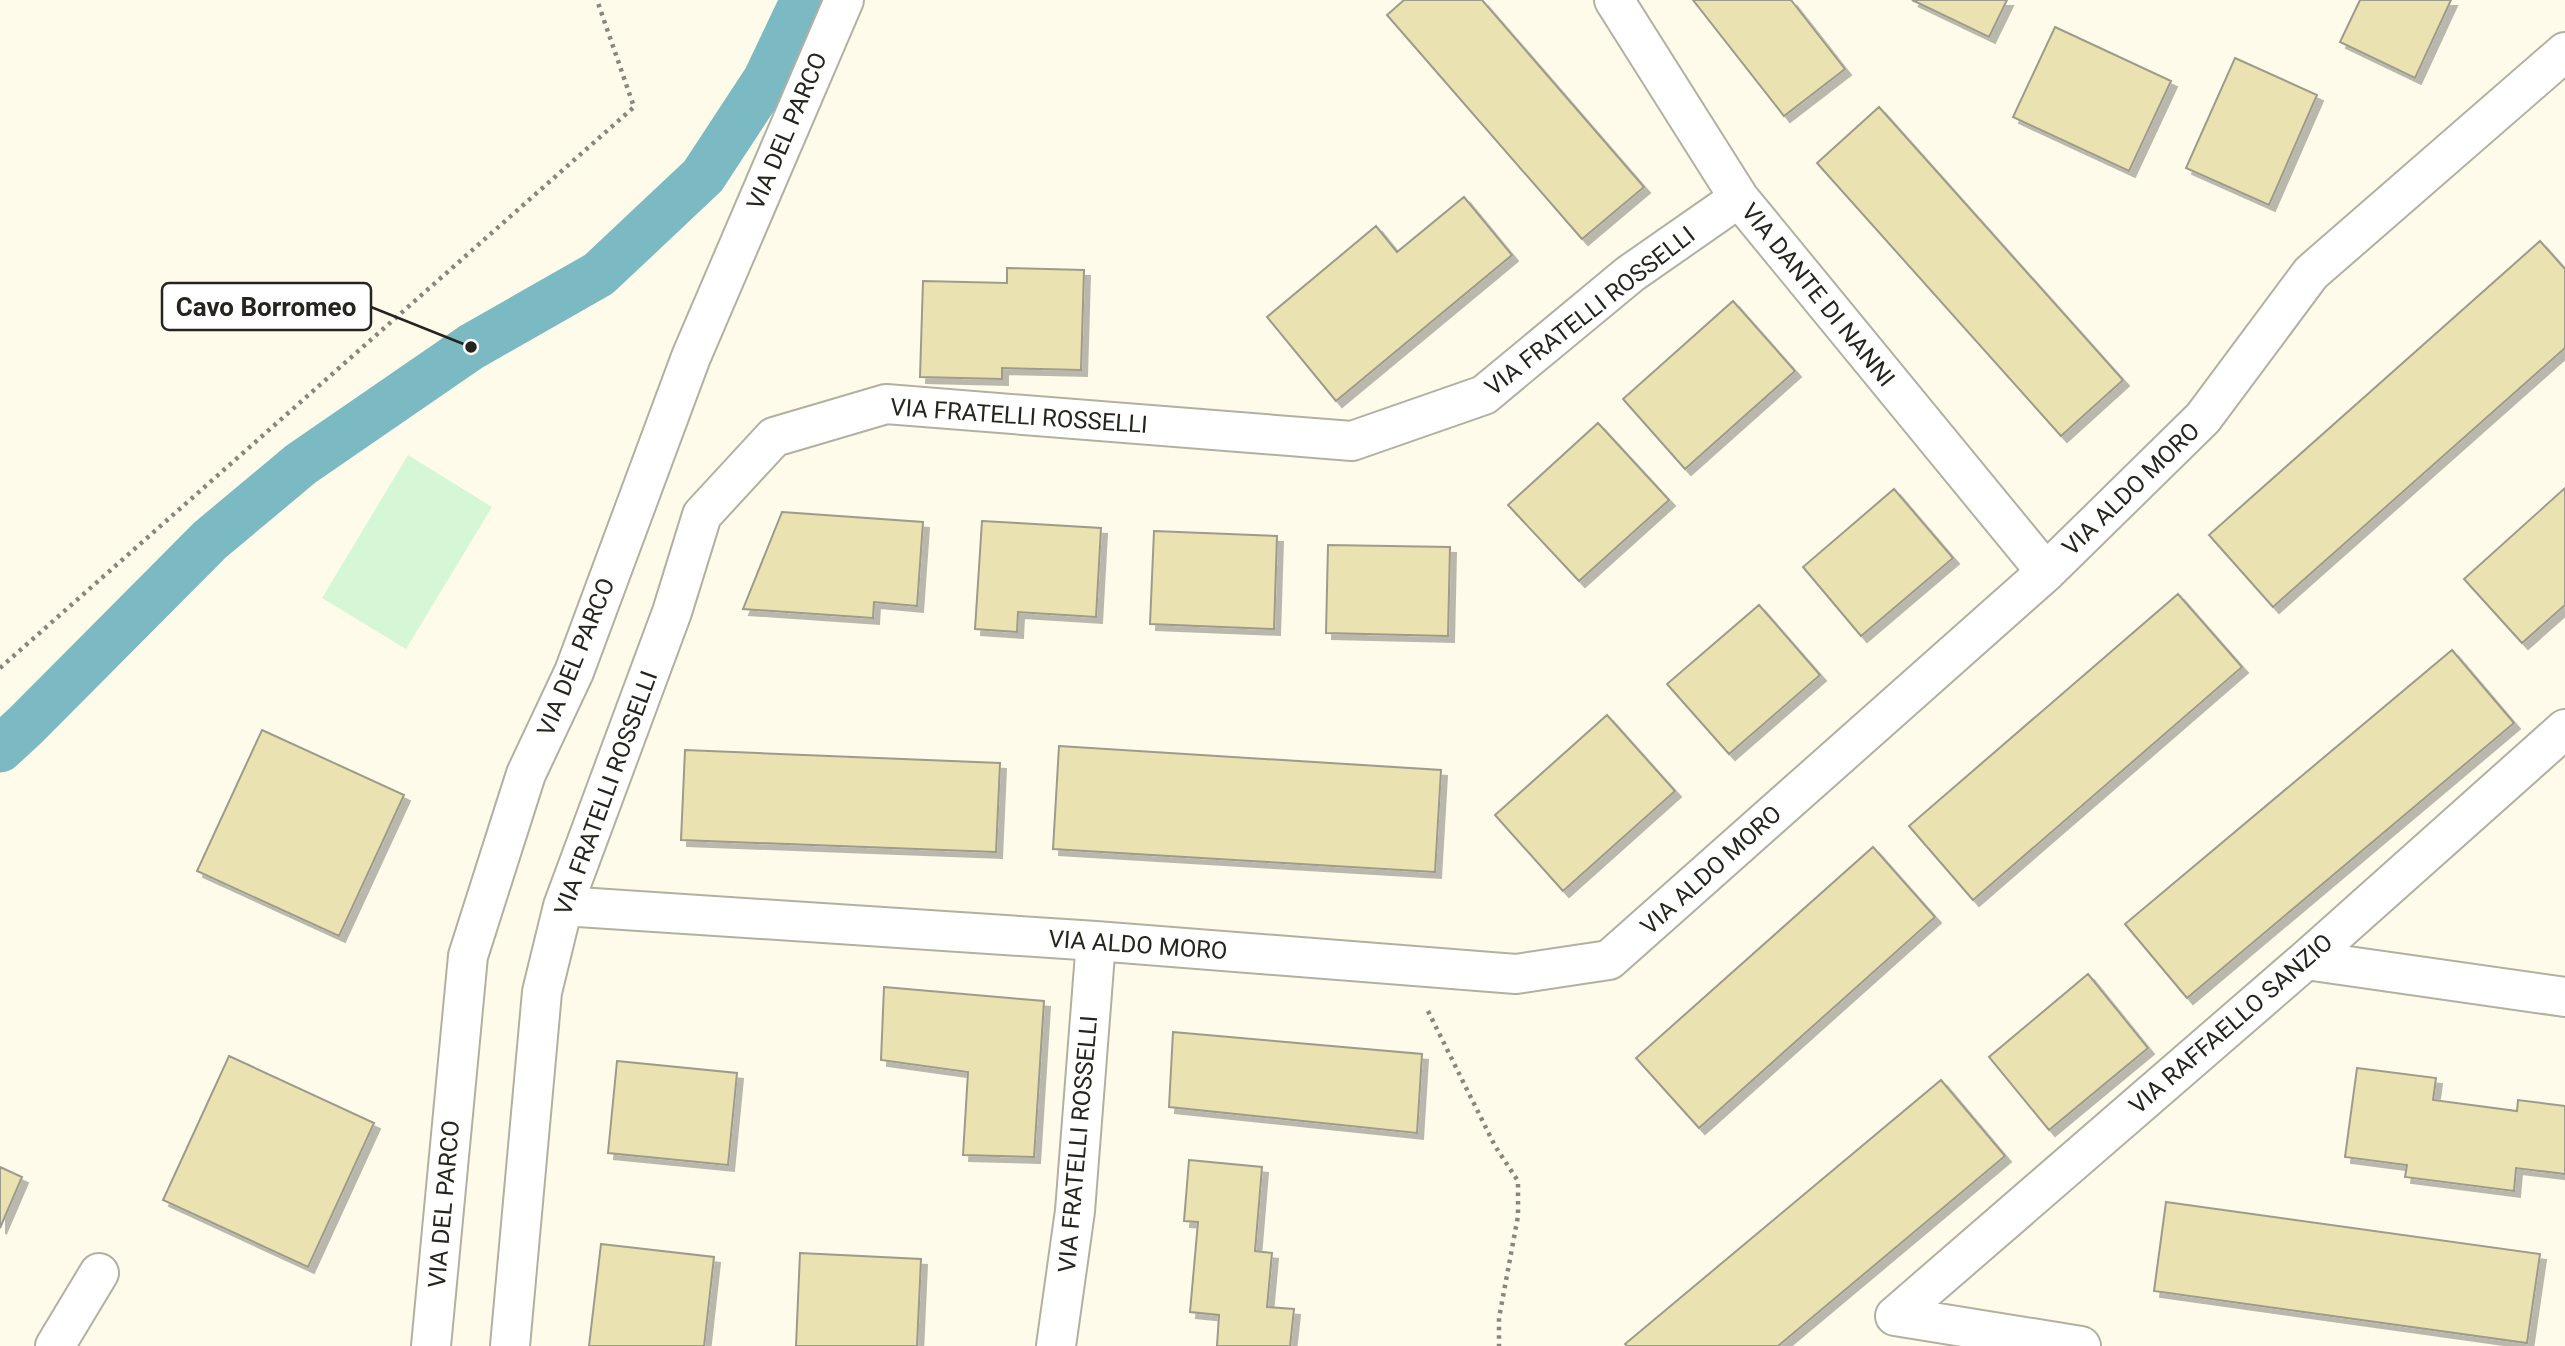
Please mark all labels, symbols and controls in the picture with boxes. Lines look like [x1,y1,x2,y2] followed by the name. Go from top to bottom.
[741,48,833,214] street label: VIA DEL PARCO
[1736,198,1900,392] street label: VIA DANTE DI NANNI
[1480,221,1700,401] street label: VIA FRATELLI ROSSELLI
[162,283,371,330] callout: Cavo Borromeo
[176,292,356,322] text: Cavo Borromeo
[889,393,1149,439] street label: VIA FRATELLI ROSSELLI
[2057,417,2205,561] street label: VIA ALDO MORO
[532,574,620,740] street label: VIA DEL PARCO
[549,667,663,919] street label: VIA FRATELLI ROSSELLI
[1635,800,1787,940] street label: VIA ALDO MORO
[1048,925,1228,965] street label: VIA ALDO MORO
[2124,928,2338,1120] street label: VIA RAFFAELLO SANZIO
[1053,1014,1103,1274] street label: VIA FRATELLI ROSSELLI
[423,1119,465,1289] street label: VIA DEL PARCO

